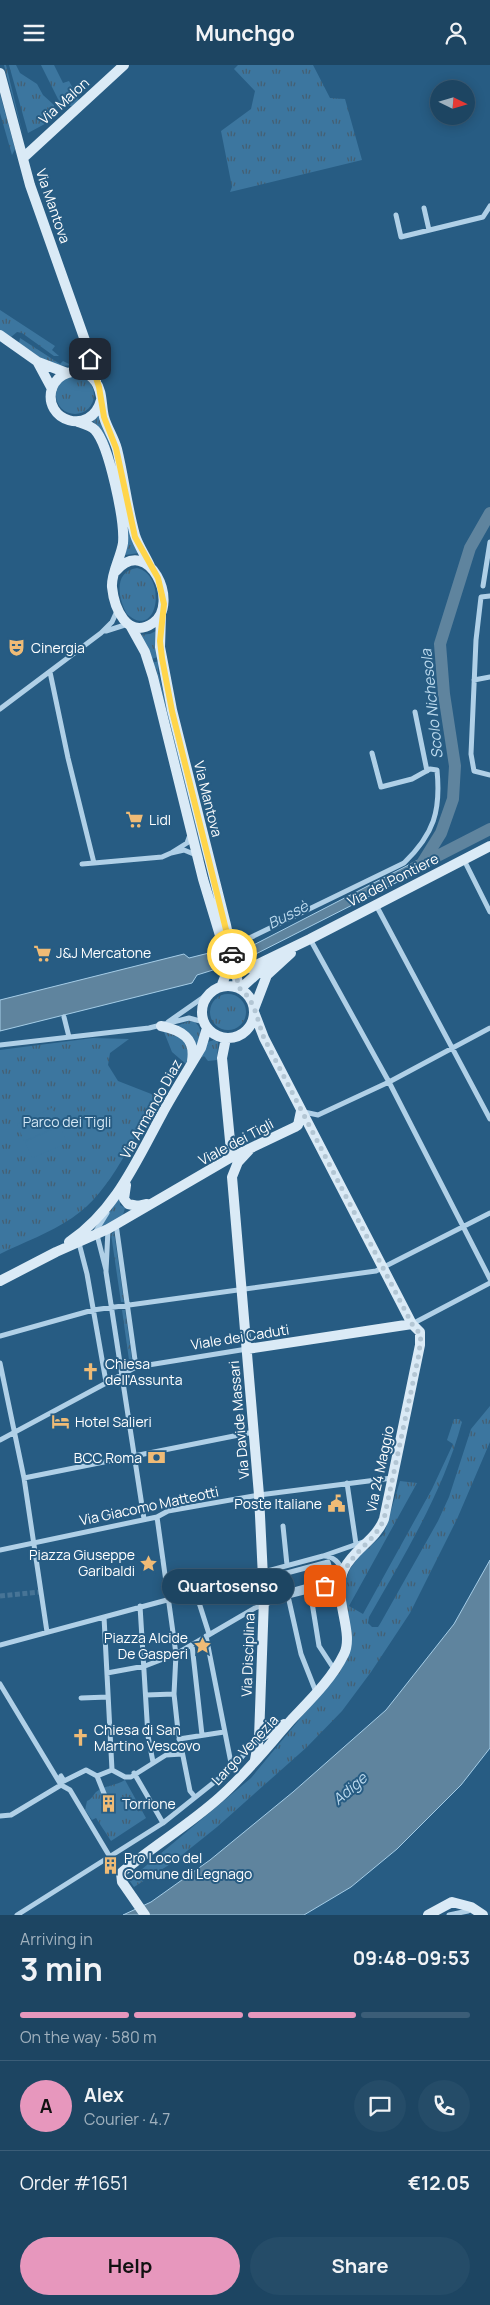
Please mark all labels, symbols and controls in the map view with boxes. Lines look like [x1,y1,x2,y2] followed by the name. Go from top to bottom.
[195,18,295,48] text: Munchgo
[20,19,48,47] icon: menu
[442,19,470,47] icon: person
[34,73,93,128] street label: Via Malon
[430,80,475,125] north arrow
[430,80,475,125] map controls
[32,166,75,246] street label: Via Mantova
[69,338,111,380] pin
[76,345,104,373] icon: home
[7,638,27,658] theatre icon: Cinergia
[31,638,85,657] place label: Cinergia
[415,648,448,760] water label: Scolo Nichesola
[190,759,227,839] street label: Via Mantova
[125,810,145,830] supermarket icon: Lidl
[149,810,171,829] place label: Lidl
[344,848,442,911] street label: Via del Pontiere
[264,895,313,934] water label: Bussè
[207,929,257,979] courier
[218,940,246,968] icon: car
[32,943,52,963] supermarket icon: J&J Mercatone
[56,943,151,962] place label: J&J Mercatone
[115,1056,186,1162] street label: Via Armando Diaz
[23,1112,111,1131] park label: Parco dei Tigli
[195,1114,277,1169] street label: Viale dei Tigli
[189,1319,290,1354] street label: Viale dei Caduti
[105,1354,183,1389] place label: Chiesa dell'Assunta
[224,1360,253,1480] street label: Via Davide Massari
[81,1362,101,1382] church icon: Chiesa dell'Assunta
[51,1412,71,1432] hotel icon: Hotel Salieri
[75,1412,152,1431] place label: Hotel Salieri
[361,1424,398,1514] street label: Via 24 Maggio
[74,1448,142,1467] place label: BCC Roma
[146,1448,166,1468] bank icon: BCC Roma
[78,1481,220,1530] street label: Via Giacomo Matteotti
[234,1494,322,1513] place label: Poste Italiane
[326,1494,346,1514] public building icon: Poste Italiane
[29,1545,135,1580] place label: Piazza Giuseppe Garibaldi
[139,1553,159,1573] place icon: Piazza Giuseppe Garibaldi
[304,1565,346,1607] pin
[162,1569,295,1603] callout: Quartosenso
[311,1572,339,1600] icon: bag
[178,1575,278,1597] text: Quartosenso
[237,1613,258,1697] street label: Via Disciplina
[104,1628,188,1663] place label: Piazza Alcide De Gasperi
[192,1636,212,1656] place icon: Piazza Alcide De Gasperi
[207,1710,282,1789] street label: Largo Venezia
[94,1720,201,1755] place label: Chiesa di San Martino Vescovo
[70,1728,90,1748] church icon: Chiesa di San Martino Vescovo
[328,1767,372,1810] water label: Adige
[98,1794,118,1814] building icon: Torrione
[122,1794,176,1813] place label: Torrione
[124,1848,252,1883] place label: Pro Loco del Comune di Legnago
[100,1856,120,1876] building icon: Pro Loco del Comune di Legnago
[20,1928,93,1950] text: Arriving in
[353,1945,470,1971] text: 09:48–09:53
[20,1947,103,1991] text: 3 min
[20,2026,156,2048] text: On the way · 580 m
[354,2080,406,2132] button: chat
[418,2080,470,2132] button: phone
[84,2082,124,2108] text: Alex
[40,2093,52,2119] text: A
[84,2108,170,2130] text: Courier · 4.7
[20,2170,129,2196] text: Order #1651
[408,2170,470,2196] text: €12.05
[20,2237,240,2295] button: Help
[250,2237,470,2295] button: Share

